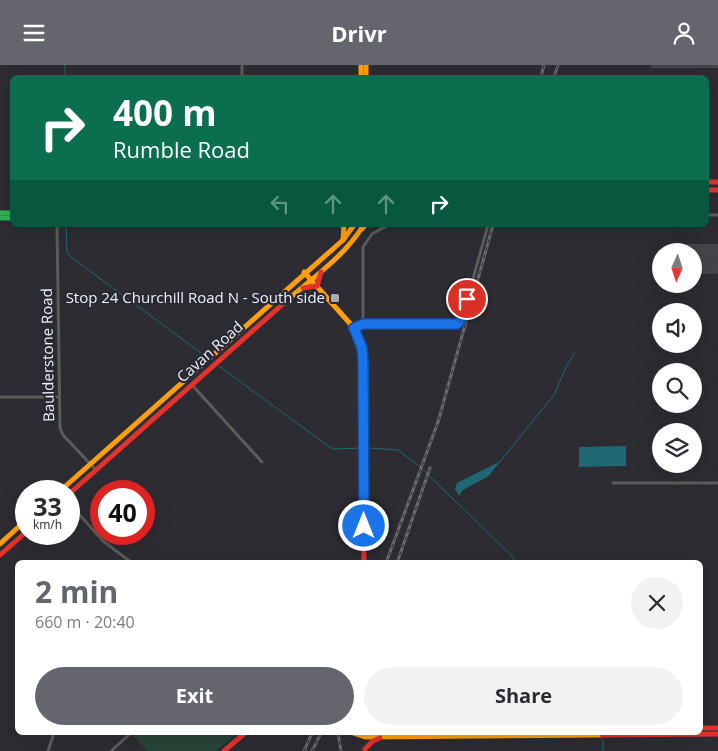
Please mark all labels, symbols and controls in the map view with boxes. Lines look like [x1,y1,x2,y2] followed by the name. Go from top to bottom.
[331,18,387,48] text: Drivr
[20,19,48,47] icon: menu
[670,19,698,47] icon: person
[113,89,217,136] text: 400 m
[30,95,95,160] icon: right
[113,134,250,164] text: Rumble Road
[266,190,294,218] icon: left
[319,190,347,218] icon: ahead
[372,190,400,218] icon: ahead
[425,190,453,218] icon: right
[652,243,702,293] north arrow
[652,243,702,473] map controls
[446,278,488,320] pin
[453,285,481,313] icon: arrive
[66,287,325,307] place label: Stop 24 Churchill Road N - South side
[36,288,58,422] street label: Baulderstone Road
[329,292,341,304] marker: Stop 24 Churchill Road N - South side
[652,303,702,353] button: sound
[172,316,247,386] street label: Cavan Road
[652,363,702,413] button: search
[652,423,702,473] button: layers
[90,480,155,545] speed limit sign: 40
[33,489,62,523] text: 33
[337,499,389,551] position arrow
[33,516,62,533] text: km/h
[35,571,118,612] text: 2 min
[631,577,683,629] button: close
[35,611,135,633] text: 660 m · 20:40
[35,667,354,725] button: Exit
[364,667,683,725] button: Share

